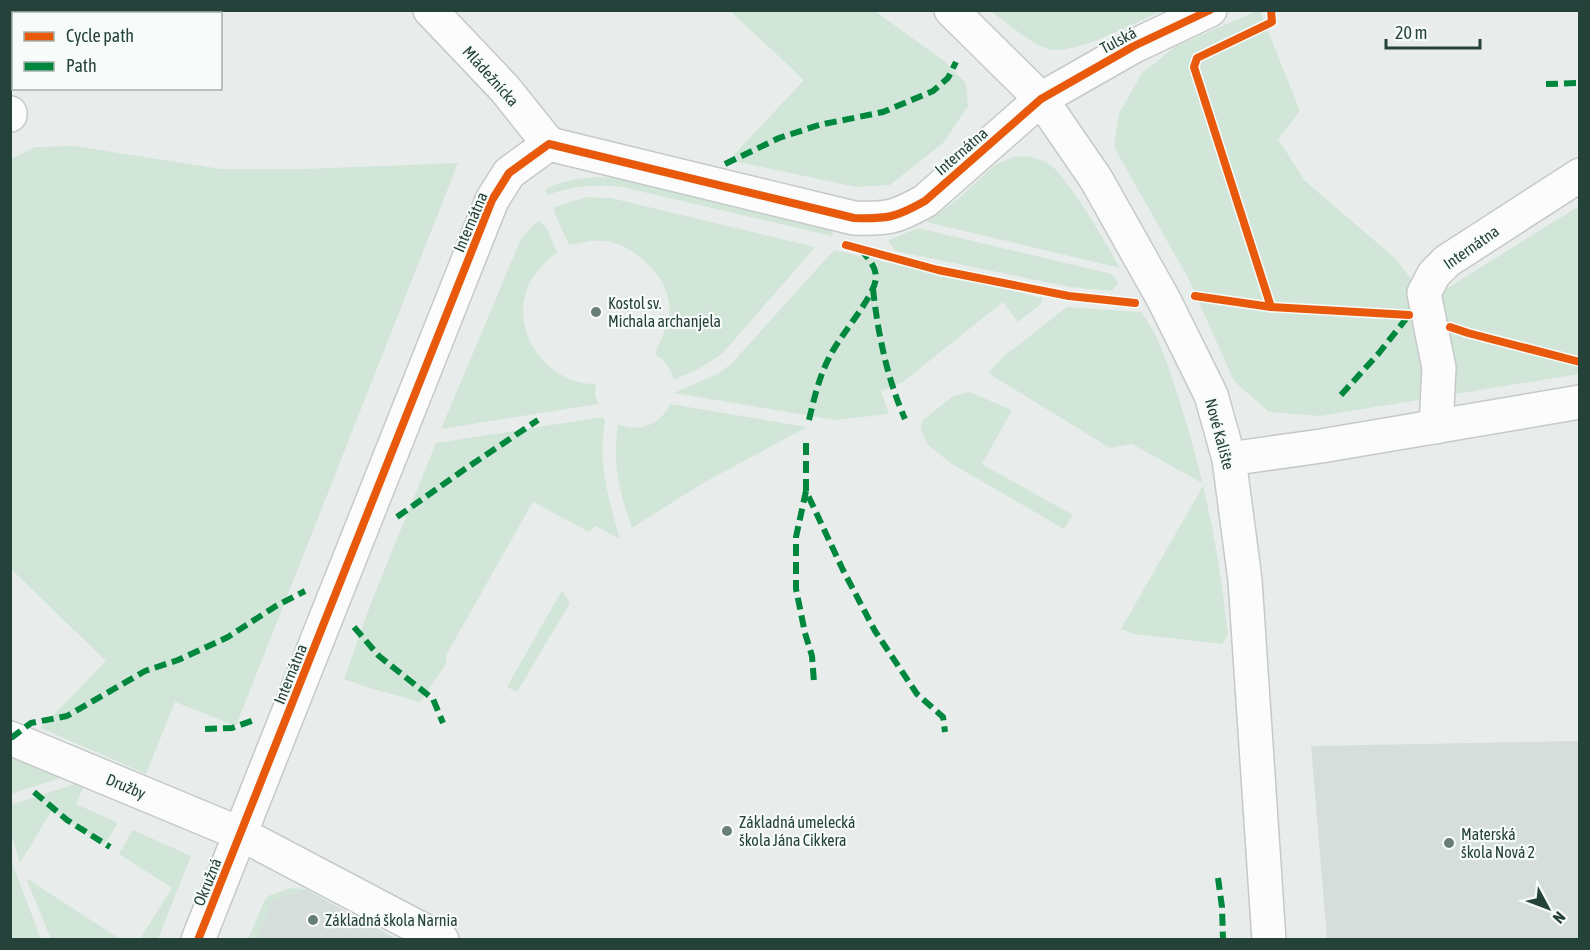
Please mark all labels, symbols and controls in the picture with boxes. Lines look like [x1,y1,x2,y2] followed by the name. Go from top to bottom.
[12,12,222,90] legend
[1386,12,1480,50] scale bar
[1395,22,1427,43] text: 20 m
[1097,23,1139,57] street label: Tulská
[66,25,134,46] text: Cycle path
[459,42,523,110] street label: Mládežnícka
[66,55,97,76] text: Path
[931,123,991,179] street label: Internátna
[449,189,491,255] street label: Internátna
[1440,221,1502,273] street label: Internátna
[608,294,721,331] place label: Kostol sv. Michala archanjela
[589,305,603,319] marker: Kostol sv. Michala archanjela
[1202,396,1238,472] street label: Nové Kalište
[270,641,310,707] street label: Internátna
[103,770,149,803] street label: Družby
[739,813,856,849] place label: Základná umelecká škola Jána Cikkera
[720,824,734,838] marker: Základná umelecká škola Jána Cikkera
[1461,825,1535,861] place label: Materská škola Nová 2
[1442,836,1456,850] marker: Materská škola Nová 2
[189,856,225,908] street label: Okružná
[1518,878,1578,938] north arrow
[1549,908,1569,927] text: N
[325,911,458,929] place label: Základná škola Narnia
[306,913,320,927] marker: Základná škola Narnia

